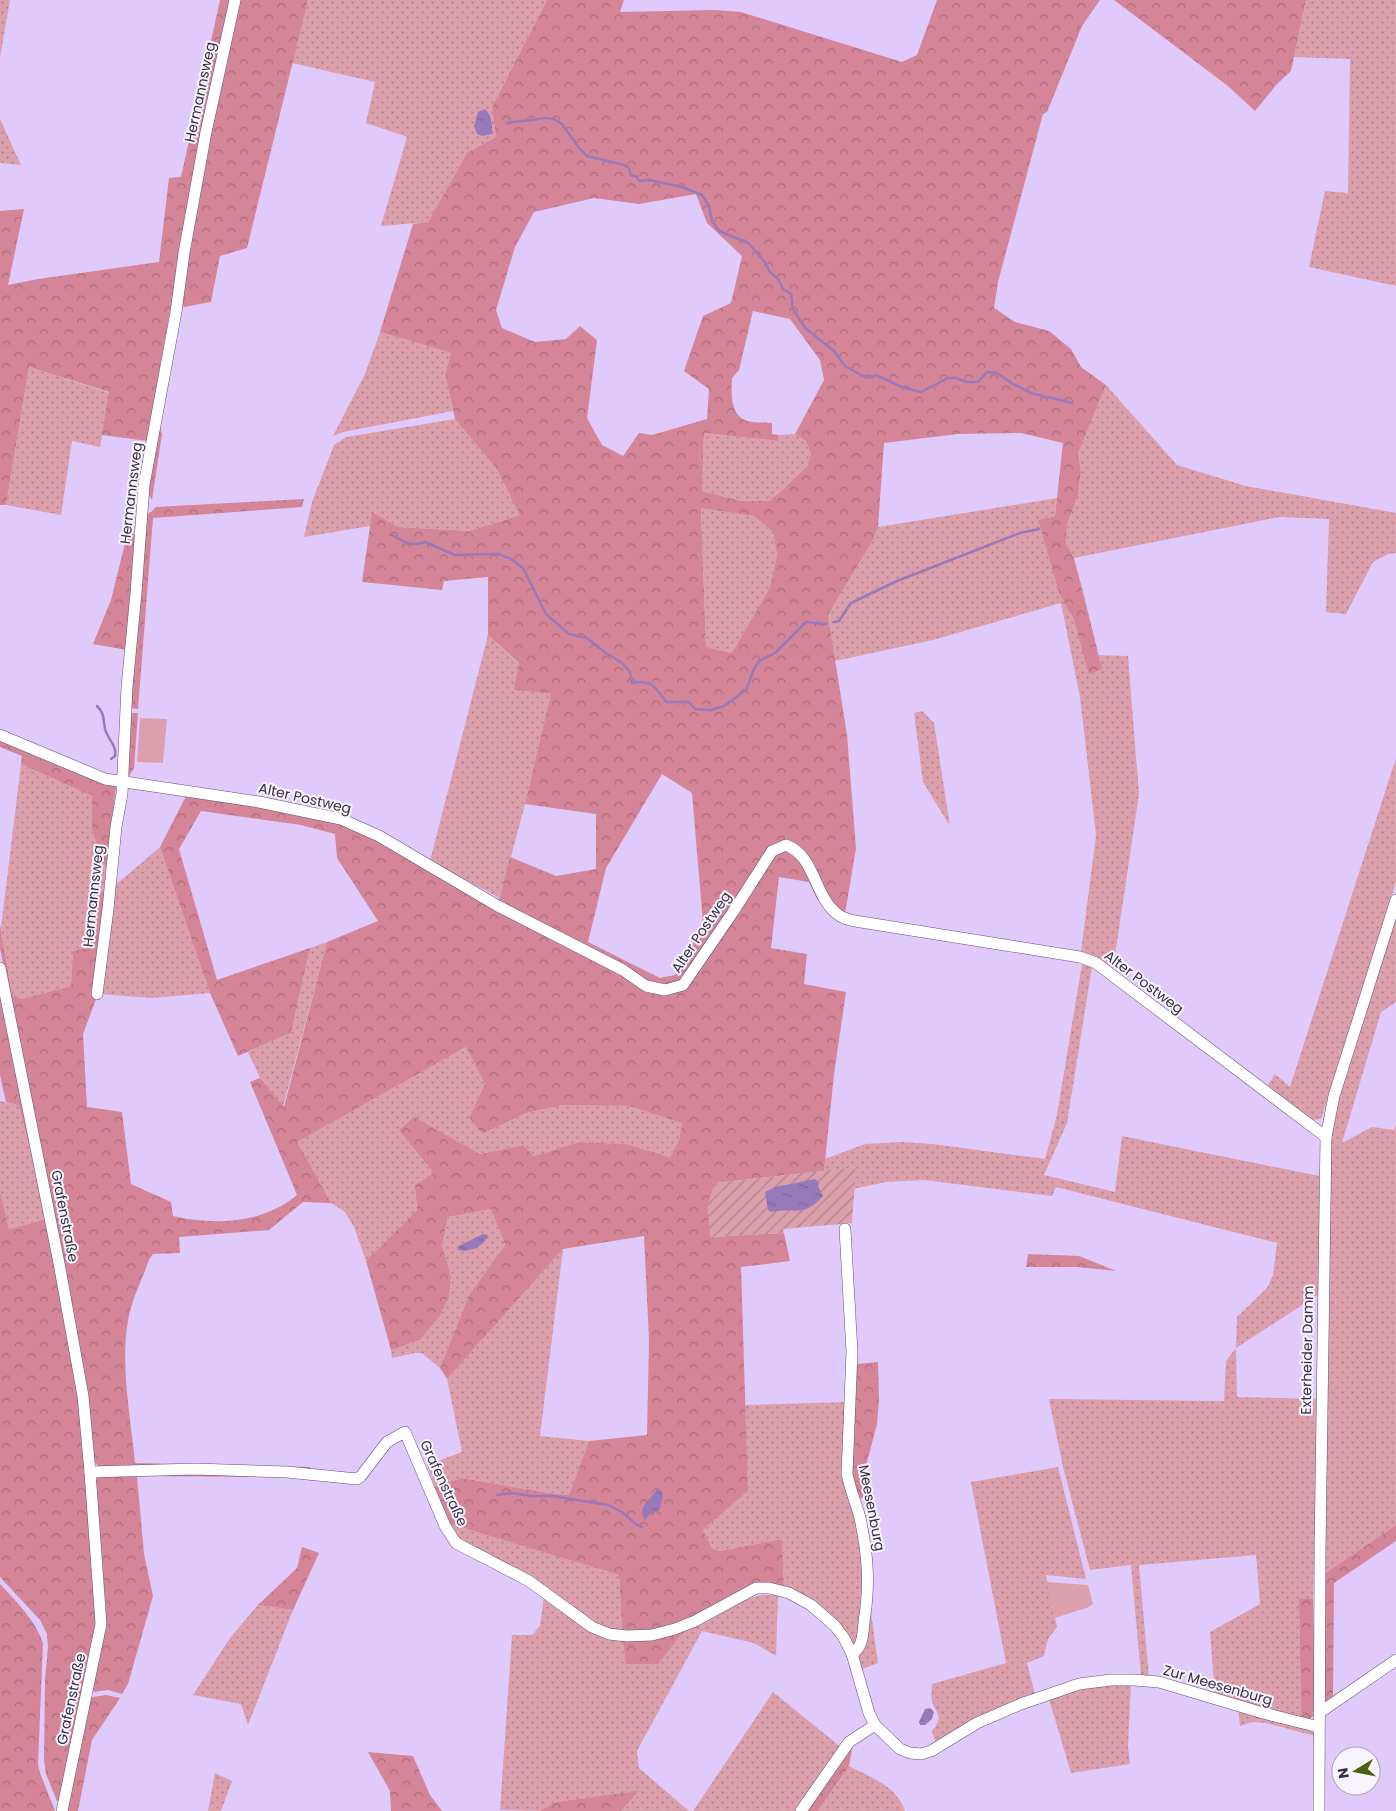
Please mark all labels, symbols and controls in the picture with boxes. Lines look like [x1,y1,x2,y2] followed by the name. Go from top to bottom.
[180,40,220,144] street label: Hermannsweg
[115,441,147,545] street label: Hermannsweg
[257,778,353,818] street label: Alter Postweg
[78,844,108,948] street label: Hermannsweg
[666,887,736,977] street label: Alter Postweg
[1100,946,1188,1018] street label: Alter Postweg
[46,1168,84,1264] street label: Grafenstraße
[1296,1285,1318,1415] street label: Exterheider Damm
[415,1437,473,1530] street label: Grafenstraße
[854,1463,890,1553] street label: Meesenburg
[52,1651,91,1747] street label: Grafenstraße
[1161,1660,1275,1710] street label: Zur Meesenburg
[1331,1746,1381,1796] north arrow
[1332,1766,1354,1780] text: N

